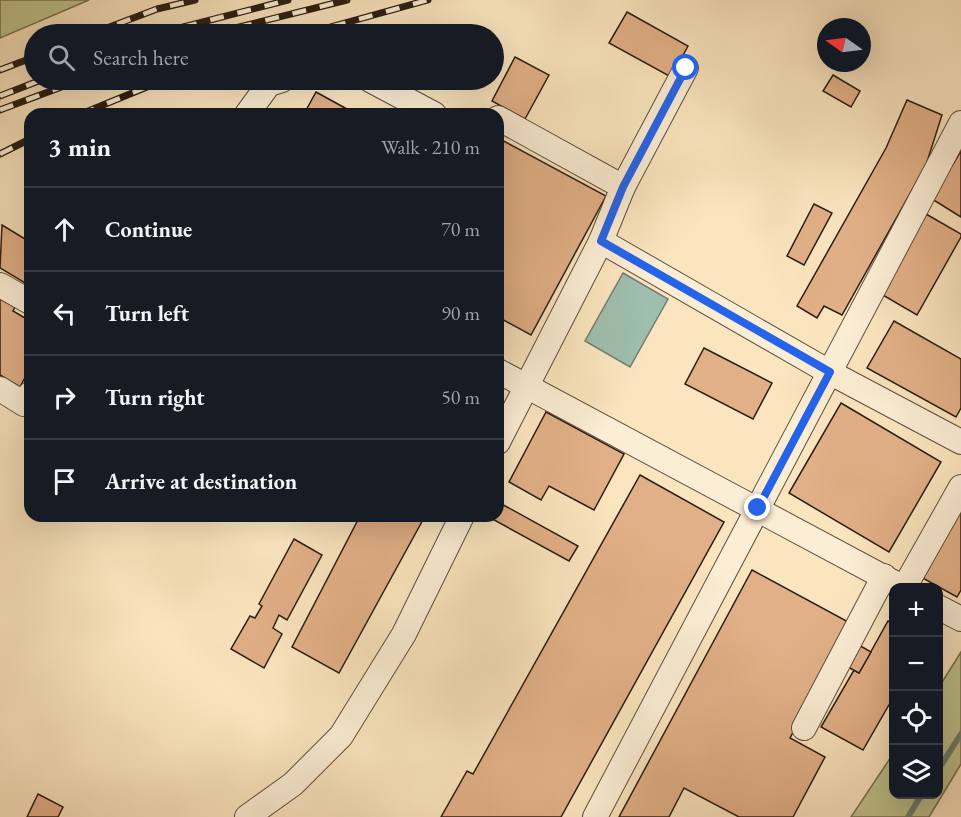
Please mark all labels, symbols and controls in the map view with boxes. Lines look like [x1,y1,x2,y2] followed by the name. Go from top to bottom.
[817,18,871,72] north arrow
[24,24,504,90] search box
[45,41,78,74] icon: search
[93,43,188,72] text: Search here
[672,54,698,80] route start
[48,130,111,164] text: 3 min
[381,134,480,160] text: Walk · 210 m
[48,213,81,246] icon: ahead
[105,215,192,244] text: Continue
[441,216,480,242] text: 70 m
[48,297,81,330] icon: left
[105,299,189,328] text: Turn left
[441,300,480,326] text: 90 m
[48,381,81,414] icon: right
[105,383,204,412] text: Turn right
[441,384,480,410] text: 50 m
[48,465,81,498] icon: arrive
[105,467,297,496] text: Arrive at destination
[744,494,770,520] route end
[889,583,943,799] map controls
[889,583,943,637] button: +
[889,637,943,691] button: −
[889,691,943,745] button: locate
[889,745,943,799] button: layers

